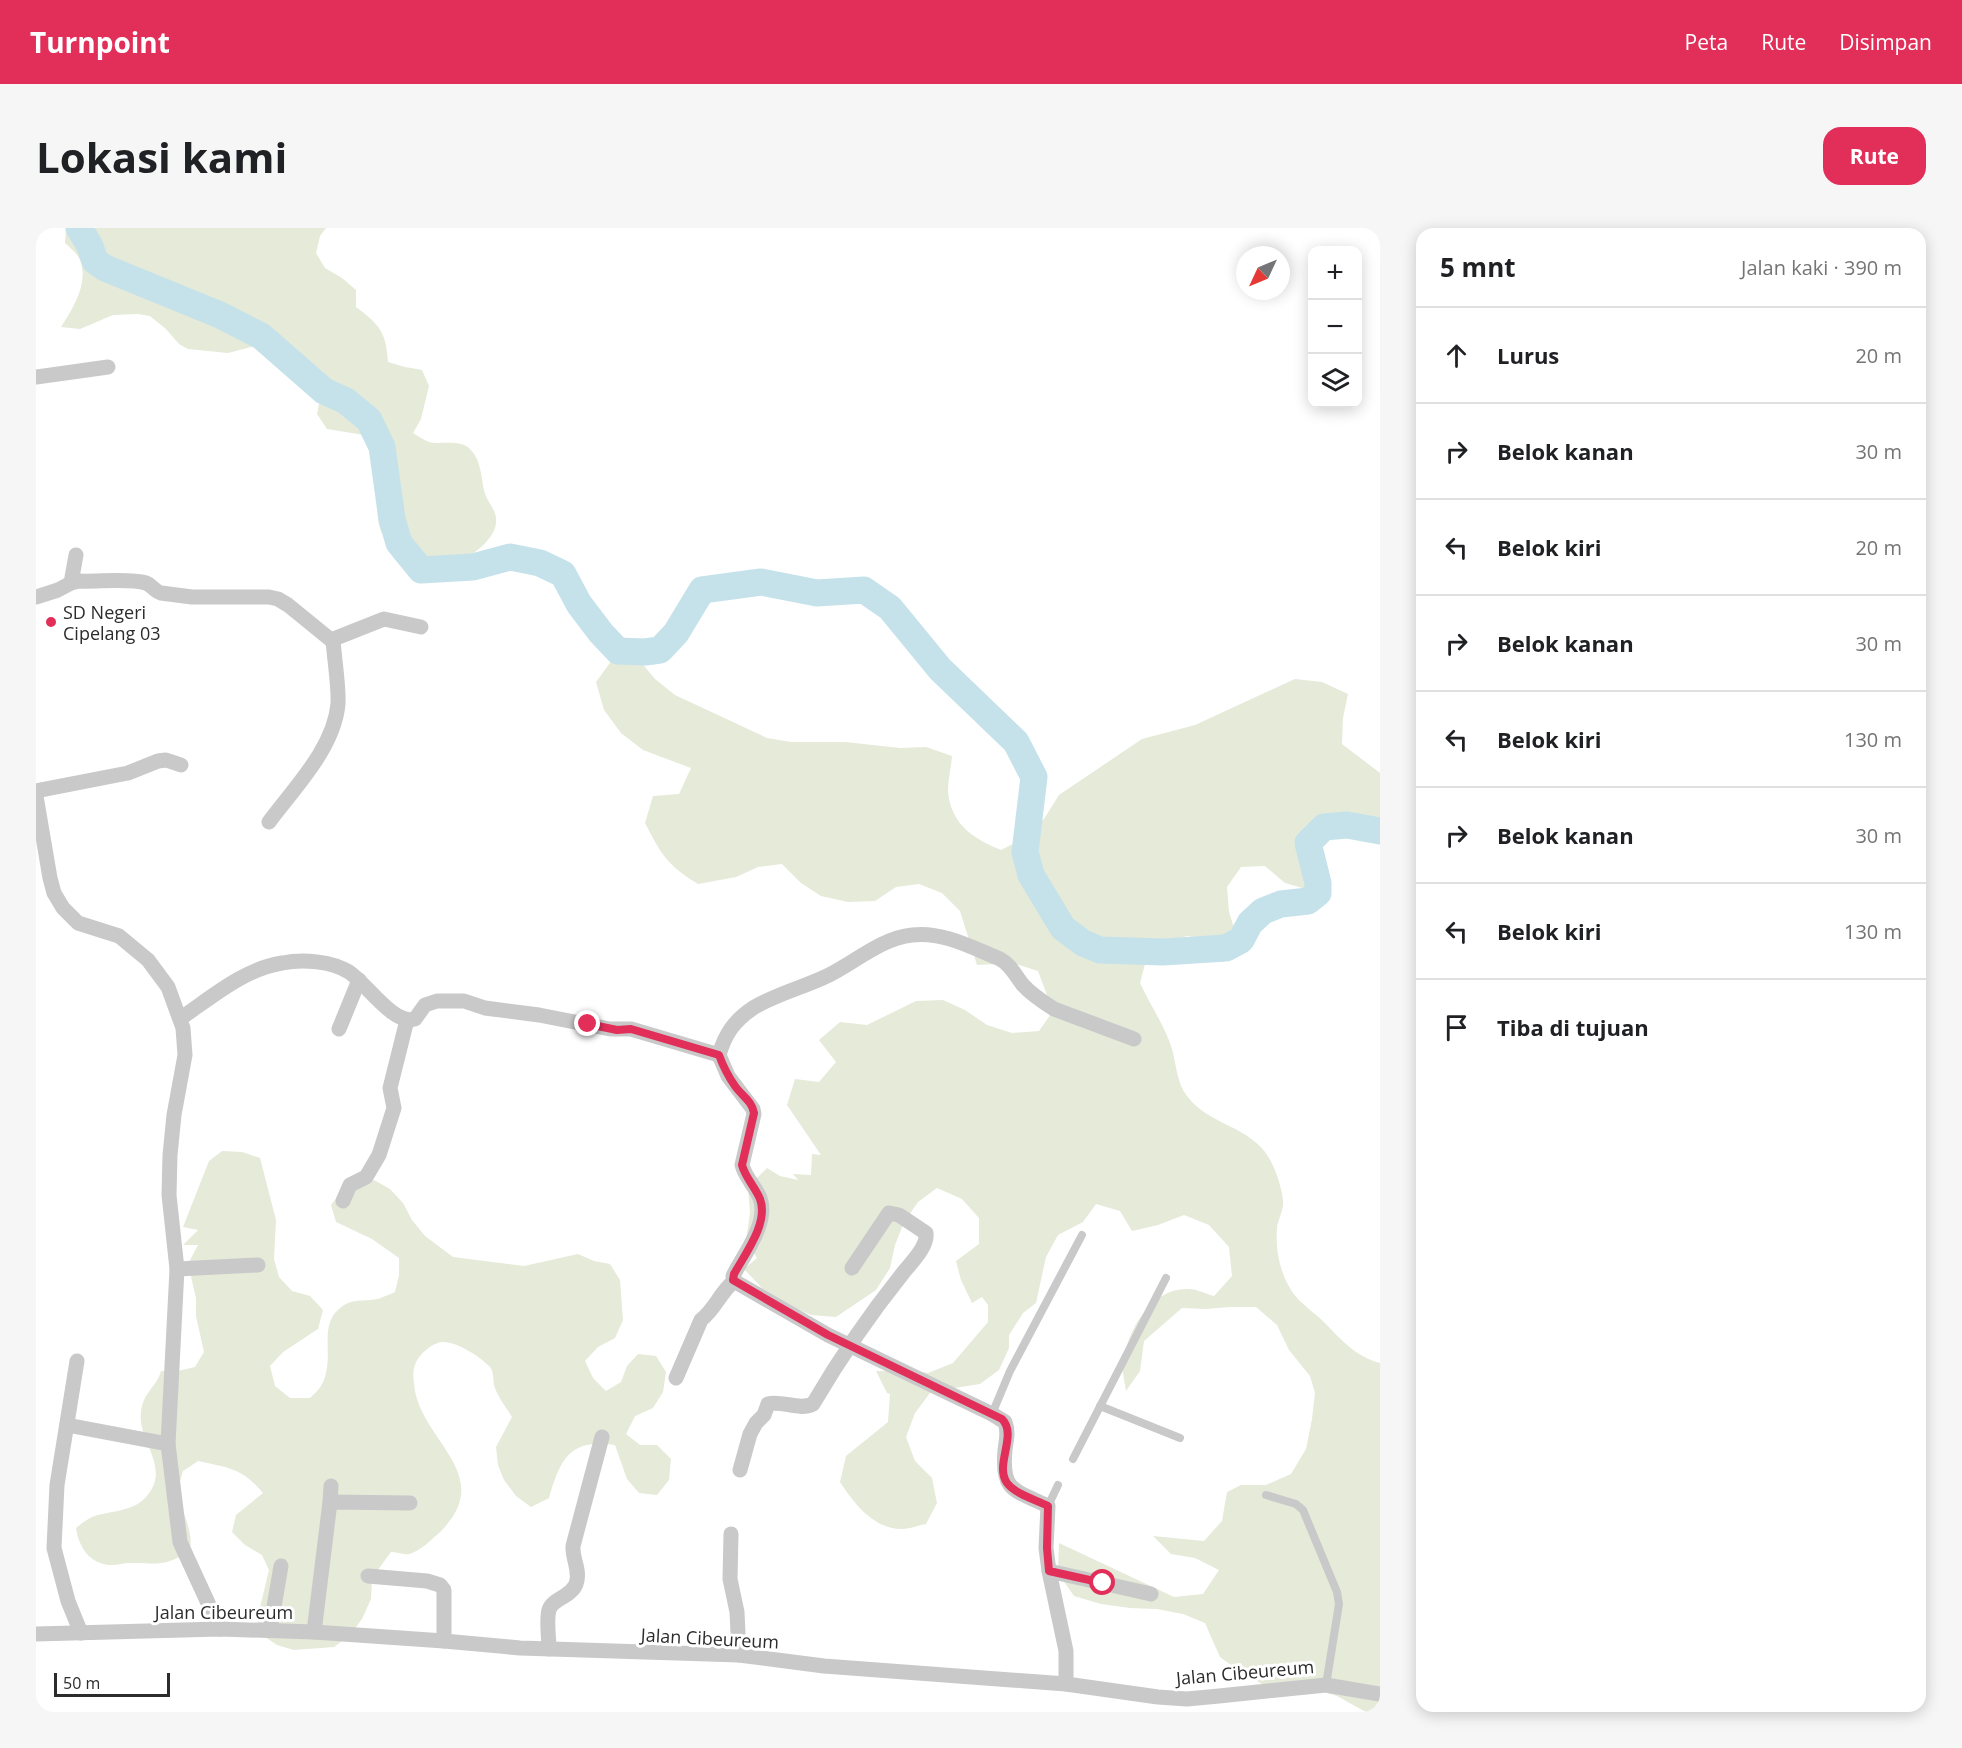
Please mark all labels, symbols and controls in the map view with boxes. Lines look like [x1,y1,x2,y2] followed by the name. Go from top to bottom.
[30,23,170,61] text: Turnpoint
[1685,28,1728,56] text: Peta
[1761,28,1806,56] text: Rute
[1839,28,1932,56] text: Disimpan
[1823,127,1926,185] button: Rute
[36,128,287,185] text: Lokasi kami
[1236,246,1290,300] north arrow
[1308,246,1362,408] map controls
[1308,246,1362,300] button: +
[1440,249,1516,285] text: 5 mnt
[1741,254,1902,281] text: Jalan kaki · 390 m
[1308,300,1362,354] button: −
[1440,339,1473,372] icon: ahead
[1497,340,1559,370] text: Lurus
[1855,342,1902,369] text: 20 m
[1308,354,1362,408] button: layers
[1440,435,1473,468] icon: right
[1497,436,1634,466] text: Belok kanan
[1855,438,1902,465] text: 30 m
[1440,531,1473,564] icon: left
[1497,532,1602,562] text: Belok kiri
[1855,534,1902,561] text: 20 m
[63,600,161,645] place label: SD Negeri Cipelang 03
[44,615,58,629] marker: SD Negeri Cipelang 03
[1440,627,1473,660] icon: right
[1497,628,1634,658] text: Belok kanan
[1855,630,1902,657] text: 30 m
[1440,723,1473,756] icon: left
[1497,724,1602,754] text: Belok kiri
[1844,726,1902,753] text: 130 m
[1440,819,1473,852] icon: right
[1497,820,1634,850] text: Belok kanan
[1855,822,1902,849] text: 30 m
[1440,915,1473,948] icon: left
[1497,916,1602,946] text: Belok kiri
[1844,918,1902,945] text: 130 m
[574,1010,600,1036] route end
[1440,1011,1473,1044] icon: arrive
[1497,1012,1649,1042] text: Tiba di tujuan
[1089,1569,1115,1595] route start
[153,1600,293,1624] street label: Jalan Cibeureum
[638,1622,780,1654] street label: Jalan Cibeureum
[1173,1654,1315,1690] street label: Jalan Cibeureum
[54,1670,170,1698] scale bar
[63,1672,100,1694] text: 50 m

